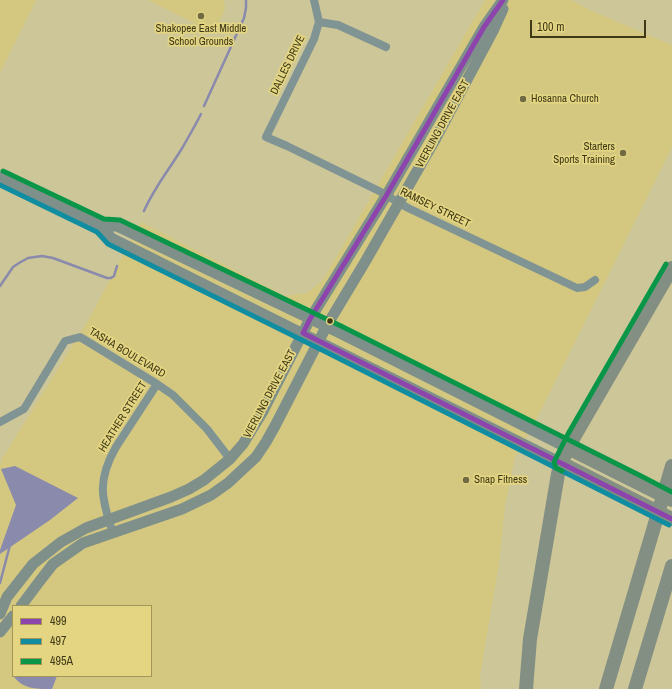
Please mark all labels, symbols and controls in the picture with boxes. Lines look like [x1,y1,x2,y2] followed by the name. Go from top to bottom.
[196,11,206,21] marker: Shakopee East Middle School Grounds
[532,12,648,38] scale bar
[537,19,564,35] text: 100 m
[156,22,246,48] place label: Shakopee East Middle School Grounds
[268,33,308,97] street label: DALLES DRIVE
[413,78,473,170] street label: VIERLING DRIVE EAST
[531,92,599,106] place label: Hosanna Church
[518,94,528,104] marker: Hosanna Church
[553,140,615,166] place label: Starters Sports Training
[618,148,628,158] marker: Starters Sports Training
[398,185,472,231] street label: RAMSEY STREET
[325,316,335,326] unlabelled marker
[86,325,168,381] street label: TASHA BOULEVARD
[241,348,299,440] street label: VIERLING DRIVE EAST
[96,379,150,455] street label: HEATHER STREET
[474,473,527,487] place label: Snap Fitness
[461,475,471,485] marker: Snap Fitness
[12,605,152,677] legend
[50,613,66,629] text: 499
[50,633,66,649] text: 497
[50,653,73,669] text: 495A

